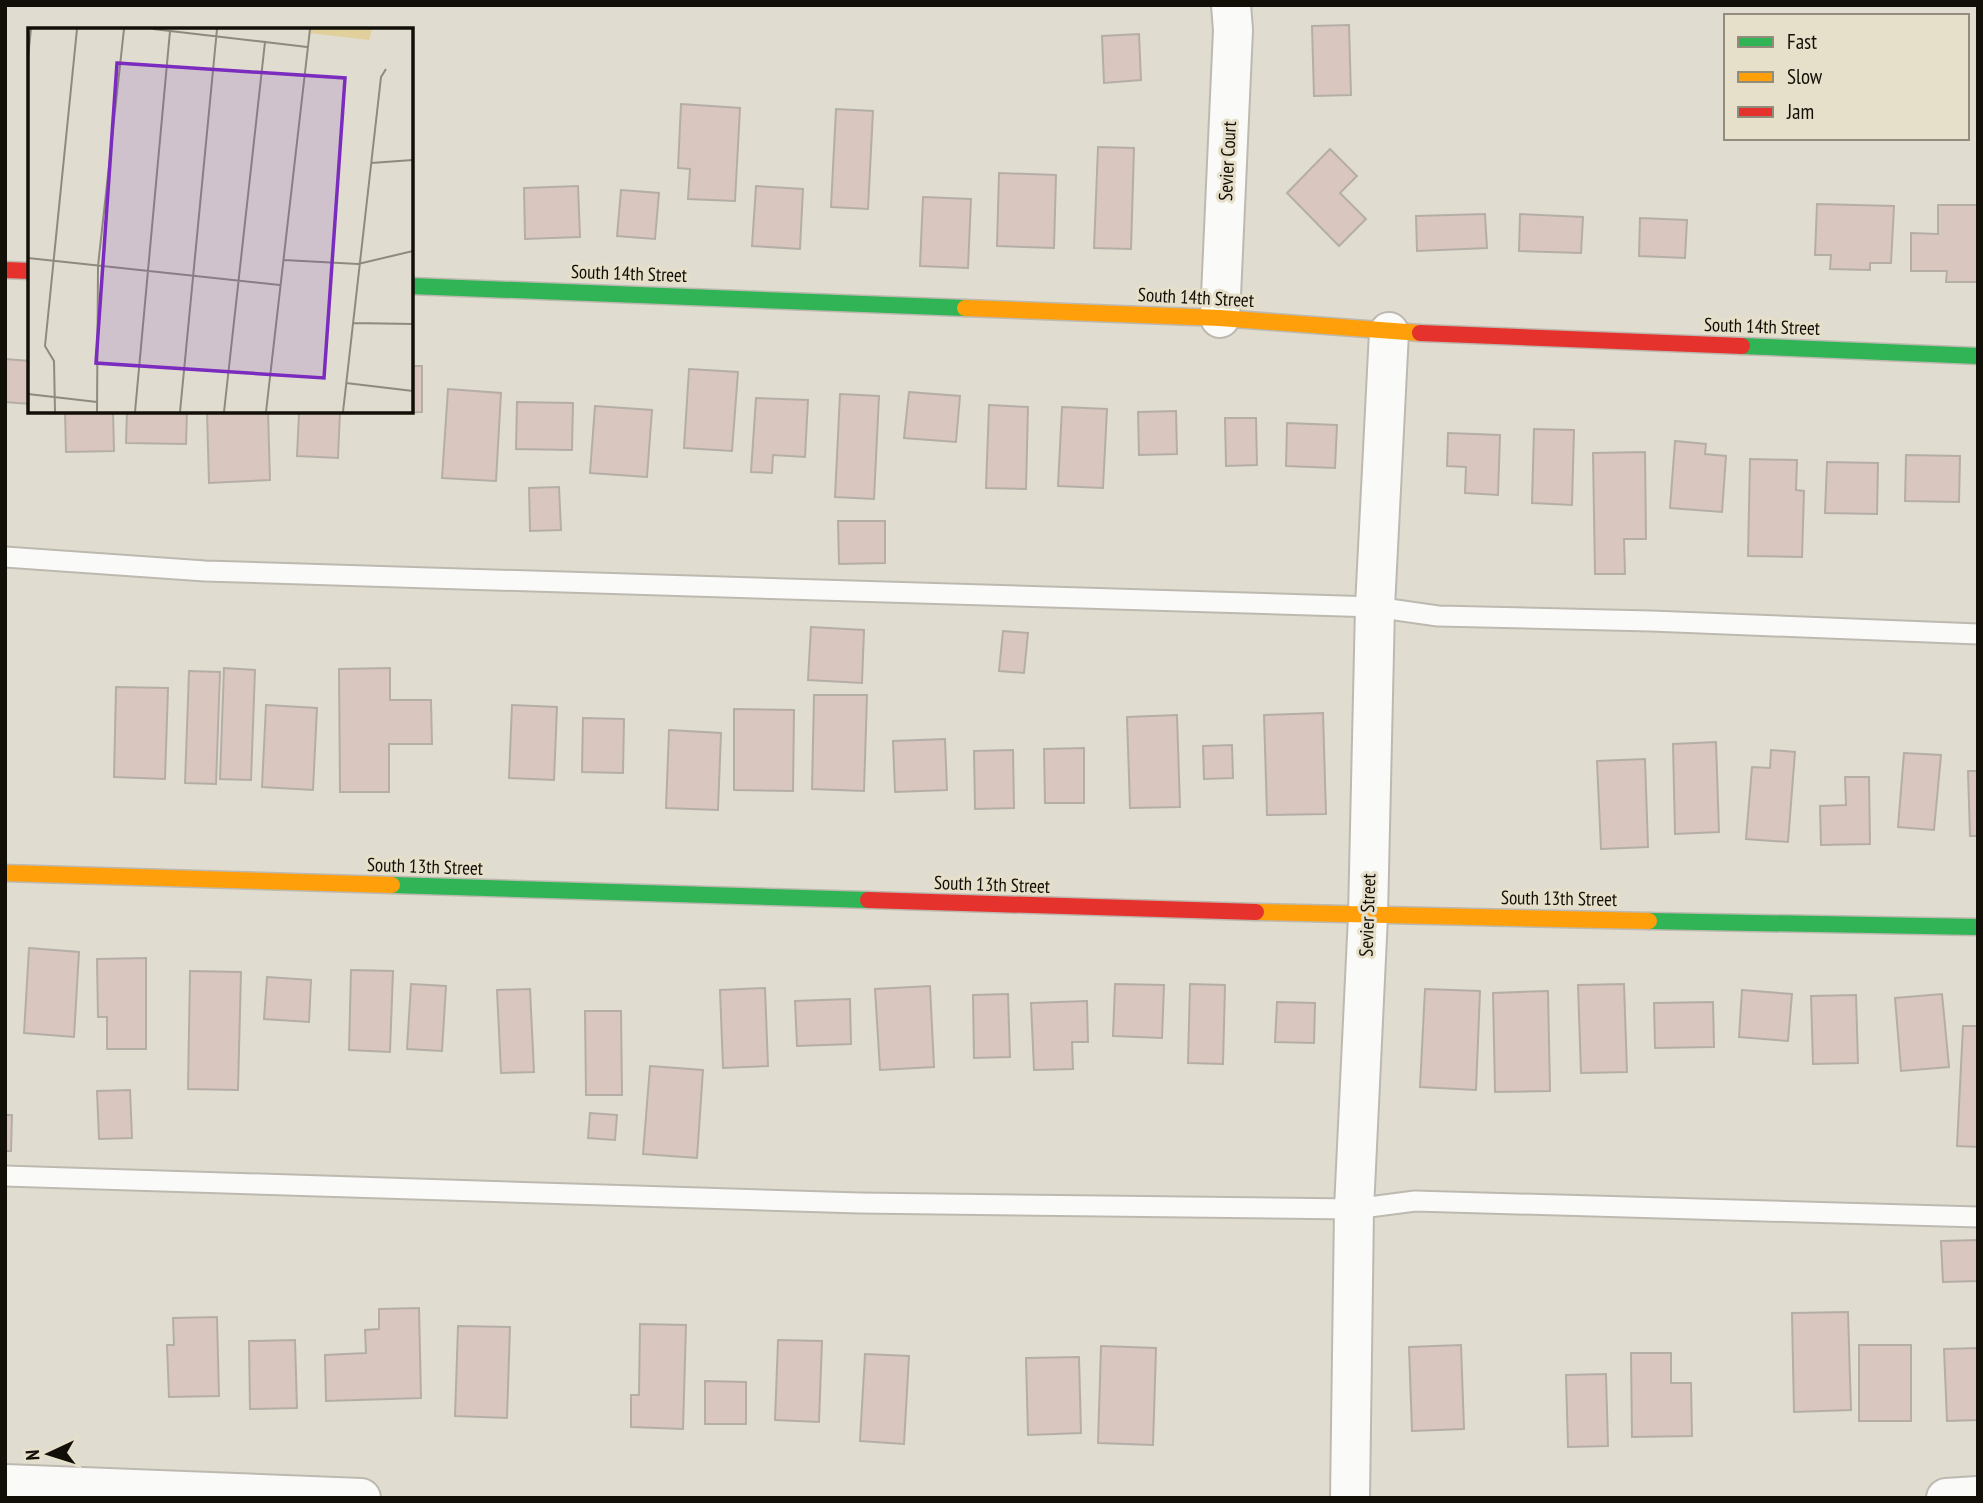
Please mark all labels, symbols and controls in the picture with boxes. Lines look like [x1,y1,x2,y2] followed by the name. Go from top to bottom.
[1724,14,1969,140] legend
[28,28,413,413] inset map
[1787,28,1817,55] text: Fast
[1787,63,1823,90] text: Slow
[1786,98,1814,125] text: Jam
[1213,120,1241,201] street label: Sevier Court
[570,259,688,287] street label: South 14th Street
[1137,282,1255,312] street label: South 14th Street
[1703,312,1821,340] street label: South 14th Street
[366,852,484,880] street label: South 13th Street
[933,870,1051,898] street label: South 13th Street
[1354,872,1380,957] street label: Sevier Street
[1501,885,1618,911] street label: South 13th Street
[14,1419,84,1489] north arrow
[20,1449,44,1461] text: N

